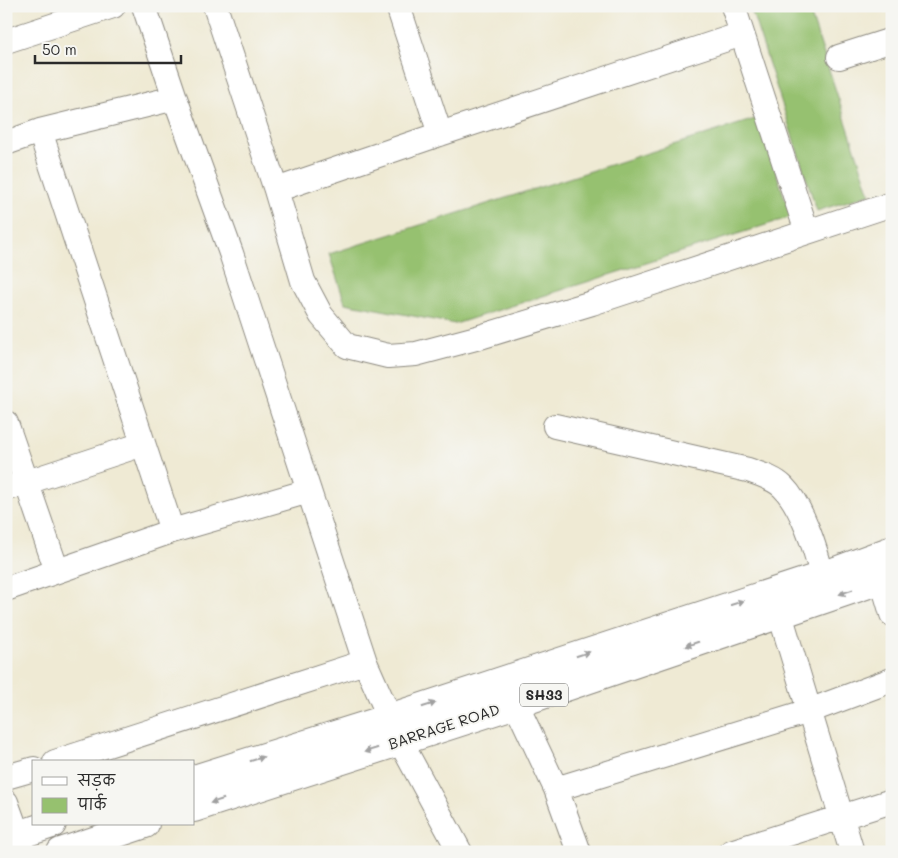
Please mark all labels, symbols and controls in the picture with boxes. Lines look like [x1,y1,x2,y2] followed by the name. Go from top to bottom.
[35,32,181,64] scale bar
[42,39,77,59] text: 50 m
[838,588,853,596] one-way arrow
[730,599,745,607] one-way arrow
[684,640,699,648] one-way arrow
[576,650,591,658] one-way arrow
[520,684,568,706] road number: SH33
[385,699,502,753] street label: BARRAGE ROAD
[421,700,436,708] one-way arrow
[364,747,379,755] one-way arrow
[250,754,265,762] one-way arrow
[32,760,195,826] legend
[77,770,116,791] text: सड़क
[77,793,108,814] text: पार्क
[209,797,224,805] one-way arrow

